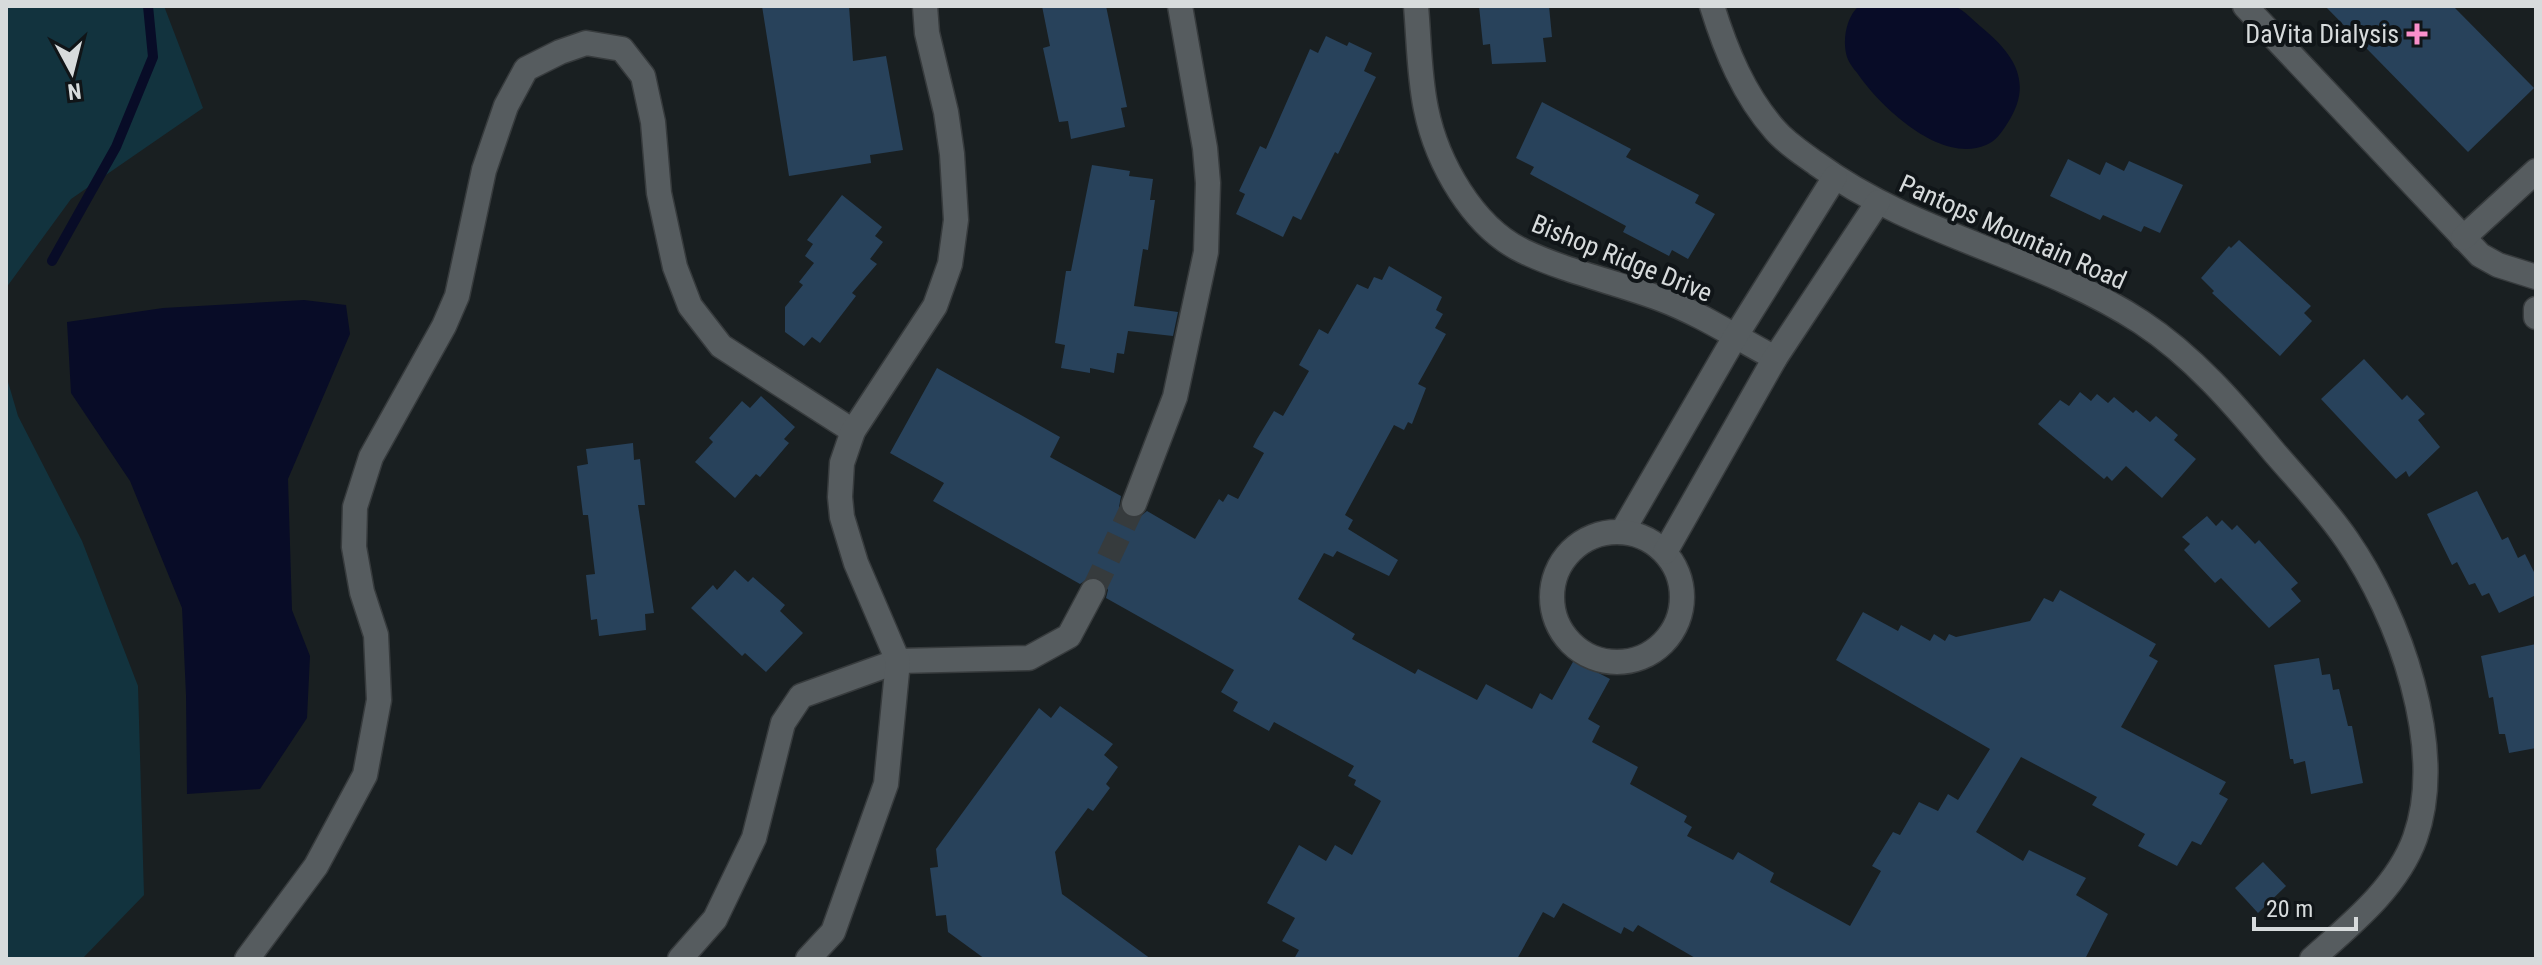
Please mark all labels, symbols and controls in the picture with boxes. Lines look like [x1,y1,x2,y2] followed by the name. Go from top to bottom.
[2245,19,2399,49] place label: DaVita Dialysis
[2406,23,2428,45] marker: DaVita Dialysis
[32,32,112,112] north arrow
[66,78,83,105] text: N
[1895,168,2131,296] street label: Pantops Mountain Road
[1527,208,1717,308] street label: Bishop Ridge Drive
[2254,881,2356,931] scale bar
[2266,895,2313,923] text: 20 m

